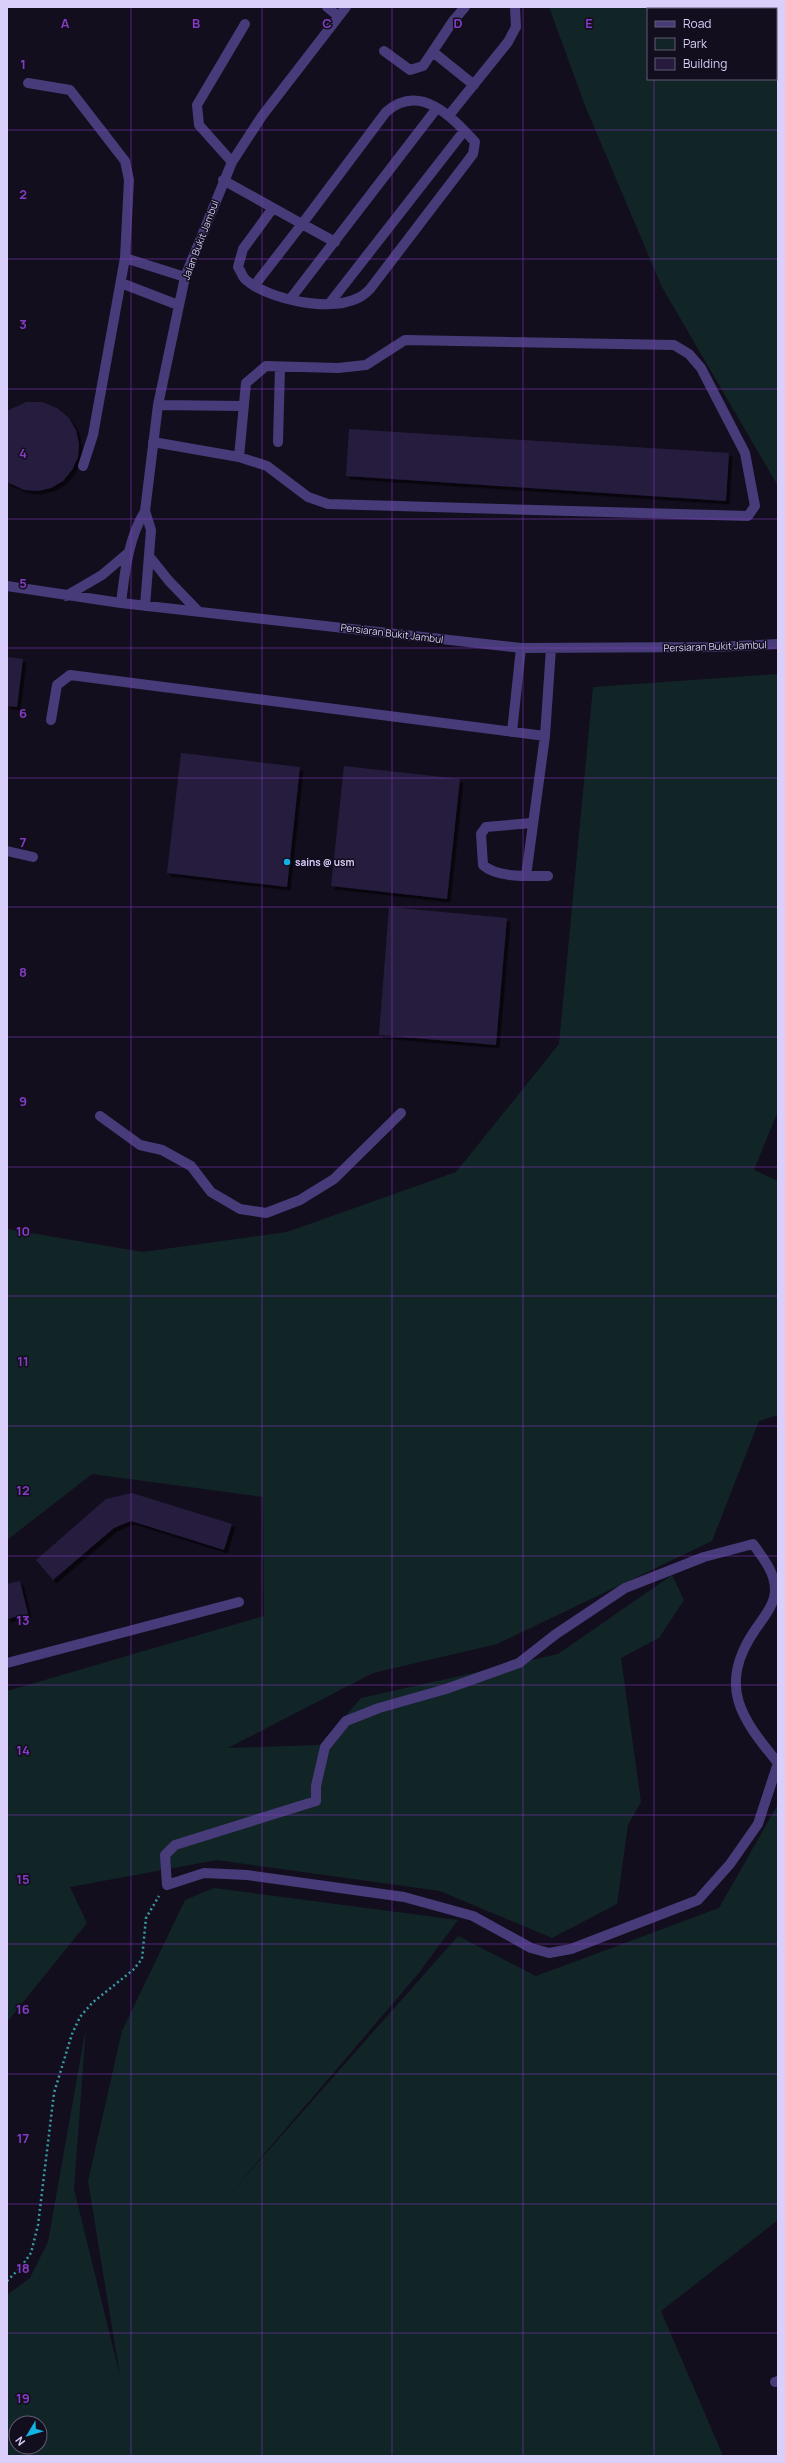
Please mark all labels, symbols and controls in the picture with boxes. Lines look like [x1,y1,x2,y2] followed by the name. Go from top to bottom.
[647,8,777,80] legend
[61,14,70,32] text: A
[192,14,200,32] text: B
[322,14,332,32] text: C
[453,14,463,32] text: D
[585,14,593,32] text: E
[683,15,711,32] text: Road
[683,35,708,52] text: Park
[20,55,26,73] text: 1
[683,55,727,72] text: Building
[19,185,27,203] text: 2
[178,198,222,282] street label: Jalan Bukit Jambul
[19,315,27,333] text: 3
[19,444,27,462] text: 4
[19,574,27,592] text: 5
[340,620,444,646] street label: Persiaran Bukit Jambul
[663,637,767,655] street label: Persiaran Bukit Jambul
[19,704,27,722] text: 6
[20,833,27,851] text: 7
[295,855,354,869] place label: sains @ usm
[282,857,292,867] marker: sains @ usm
[19,963,27,981] text: 8
[19,1092,27,1110] text: 9
[16,1222,30,1240] text: 10
[17,1352,29,1370] text: 11
[16,1481,30,1499] text: 12
[16,1611,30,1629] text: 13
[16,1741,30,1759] text: 14
[16,1870,30,1888] text: 15
[16,2000,30,2018] text: 16
[17,2129,29,2147] text: 17
[16,2259,30,2277] text: 18
[16,2389,30,2407] text: 19
[8,2415,48,2455] north arrow
[11,2434,28,2449] text: N

